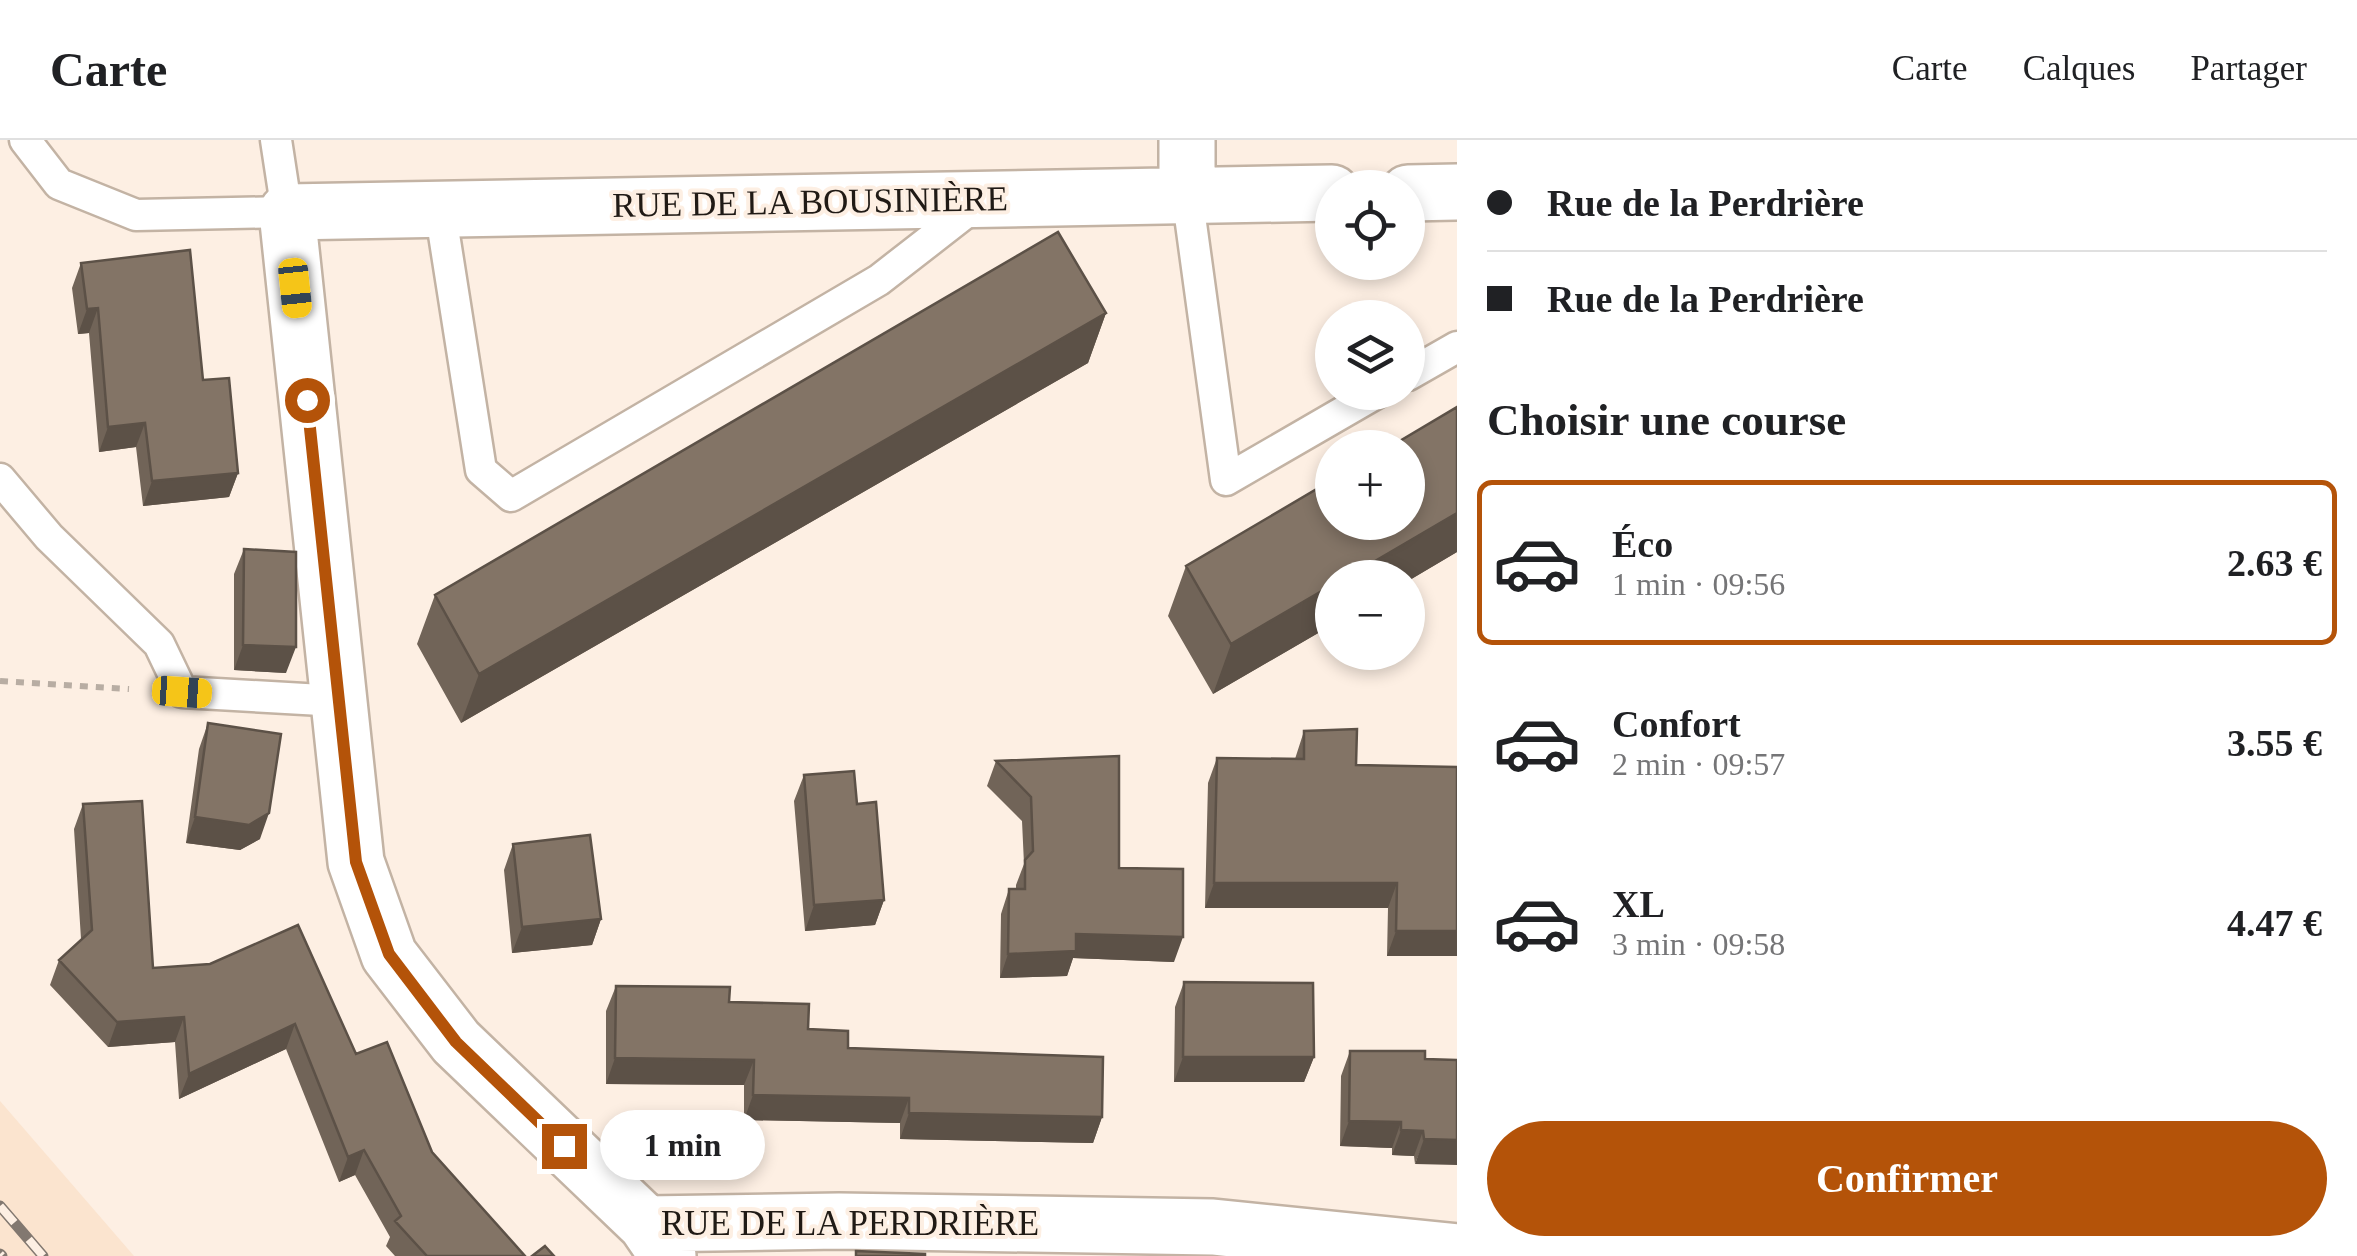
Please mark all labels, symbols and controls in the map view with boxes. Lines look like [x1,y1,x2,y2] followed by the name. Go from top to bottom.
[50,43,167,96] text: Carte
[1892,49,1968,88] text: Carte
[2023,49,2135,88] text: Calques
[2190,49,2307,88] text: Partager
[1315,170,1425,670] map controls
[1315,170,1425,280] button: locate
[612,179,1008,225] street label: RUE DE LA BOUSINIÈRE
[1547,182,1864,224] text: Rue de la Perdrière
[277,257,313,319] car
[1547,278,1864,320] text: Rue de la Perdrière
[1315,300,1425,410] button: layers
[285,378,330,423] route start
[1487,395,1846,445] text: Choisir une course
[1315,430,1425,540] button: +
[1492,518,1582,608] icon: car
[1612,523,1673,565] text: Éco
[2227,542,2322,584] text: 2.63 €
[1315,560,1425,670] button: −
[1612,566,1785,602] text: 1 min · 09:56
[151,675,213,709] car
[1492,698,1582,788] icon: car
[1612,703,1741,745] text: Confort
[2227,722,2322,764] text: 3.55 €
[1612,746,1785,782] text: 2 min · 09:57
[1492,878,1582,968] icon: car
[1612,883,1665,925] text: XL
[2227,902,2322,944] text: 4.47 €
[1612,926,1785,962] text: 3 min · 09:58
[599,1111,764,1181] callout: 1 min
[1487,1121,2327,1236] button: Confirmer
[542,1124,587,1169] route end
[644,1127,721,1163] text: 1 min
[661,1204,1039,1243] street label: RUE DE LA PERDRIÈRE

